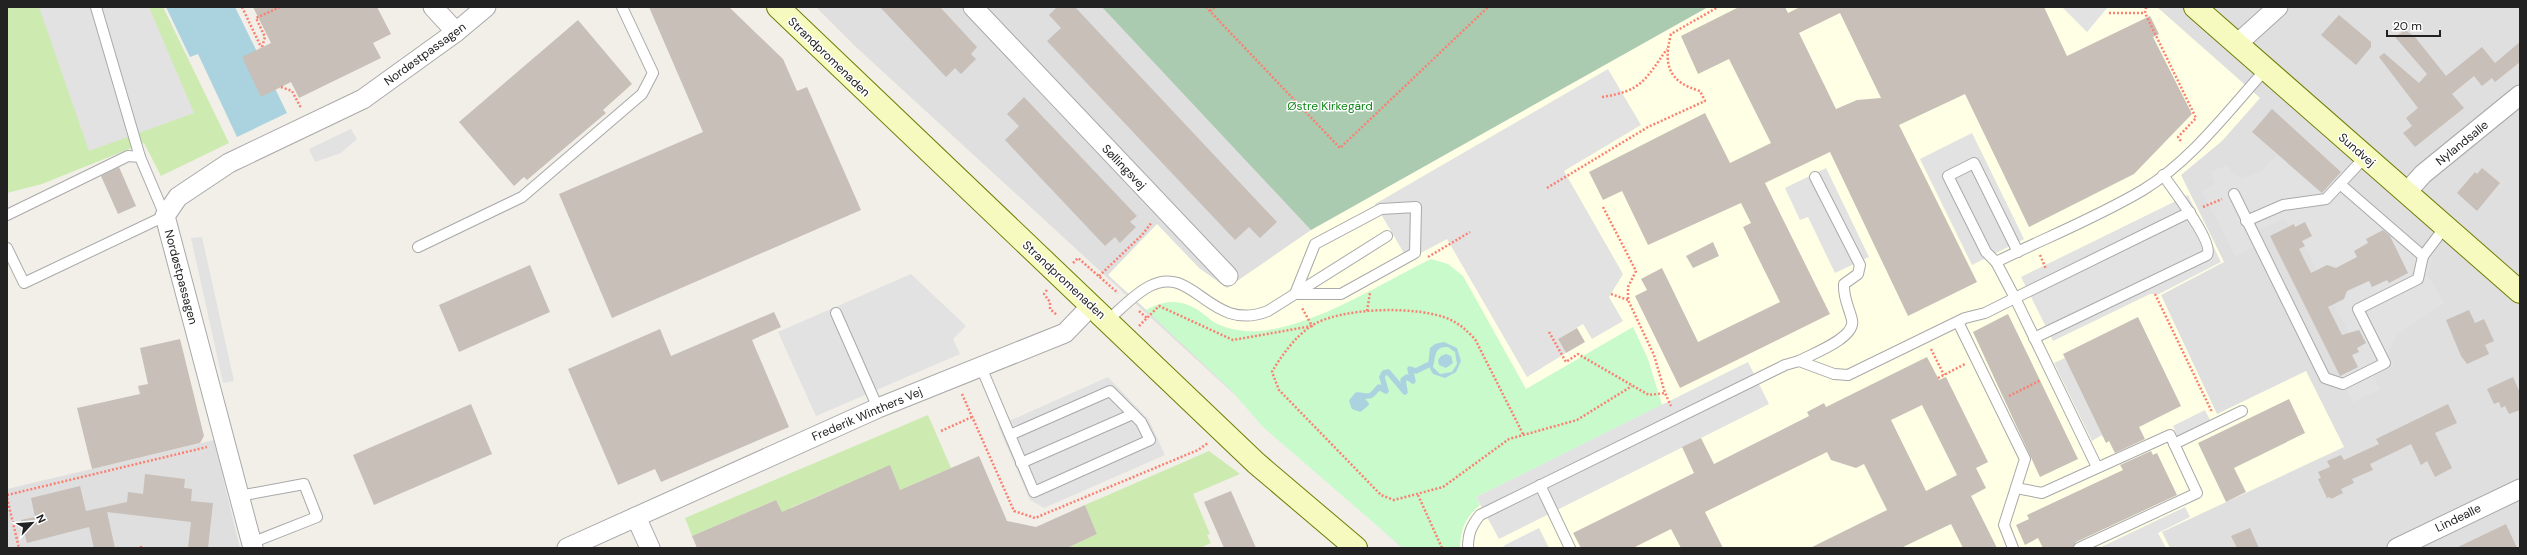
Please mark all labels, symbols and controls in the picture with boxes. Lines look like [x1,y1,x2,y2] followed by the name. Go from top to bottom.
[2387,12,2440,38] scale bar
[785,14,873,100] street label: Strandpromenaden
[2393,18,2422,34] text: 20 m
[381,19,469,89] street label: Nordøstpassagen
[1287,98,1373,114] park label: Østre Kirkegård
[2432,117,2492,169] street label: Nylandsalle
[2335,130,2379,171] street label: Sundvej
[1098,141,1150,193] street label: Søllingsvej
[161,228,201,326] street label: Nordøstpassagen
[1019,237,1109,323] street label: Strandpromenaden
[809,383,925,445] street label: Frederik Winthers Vej
[2432,500,2484,536] street label: Lindealle
[12,503,52,543] north arrow
[33,512,49,525] text: N

